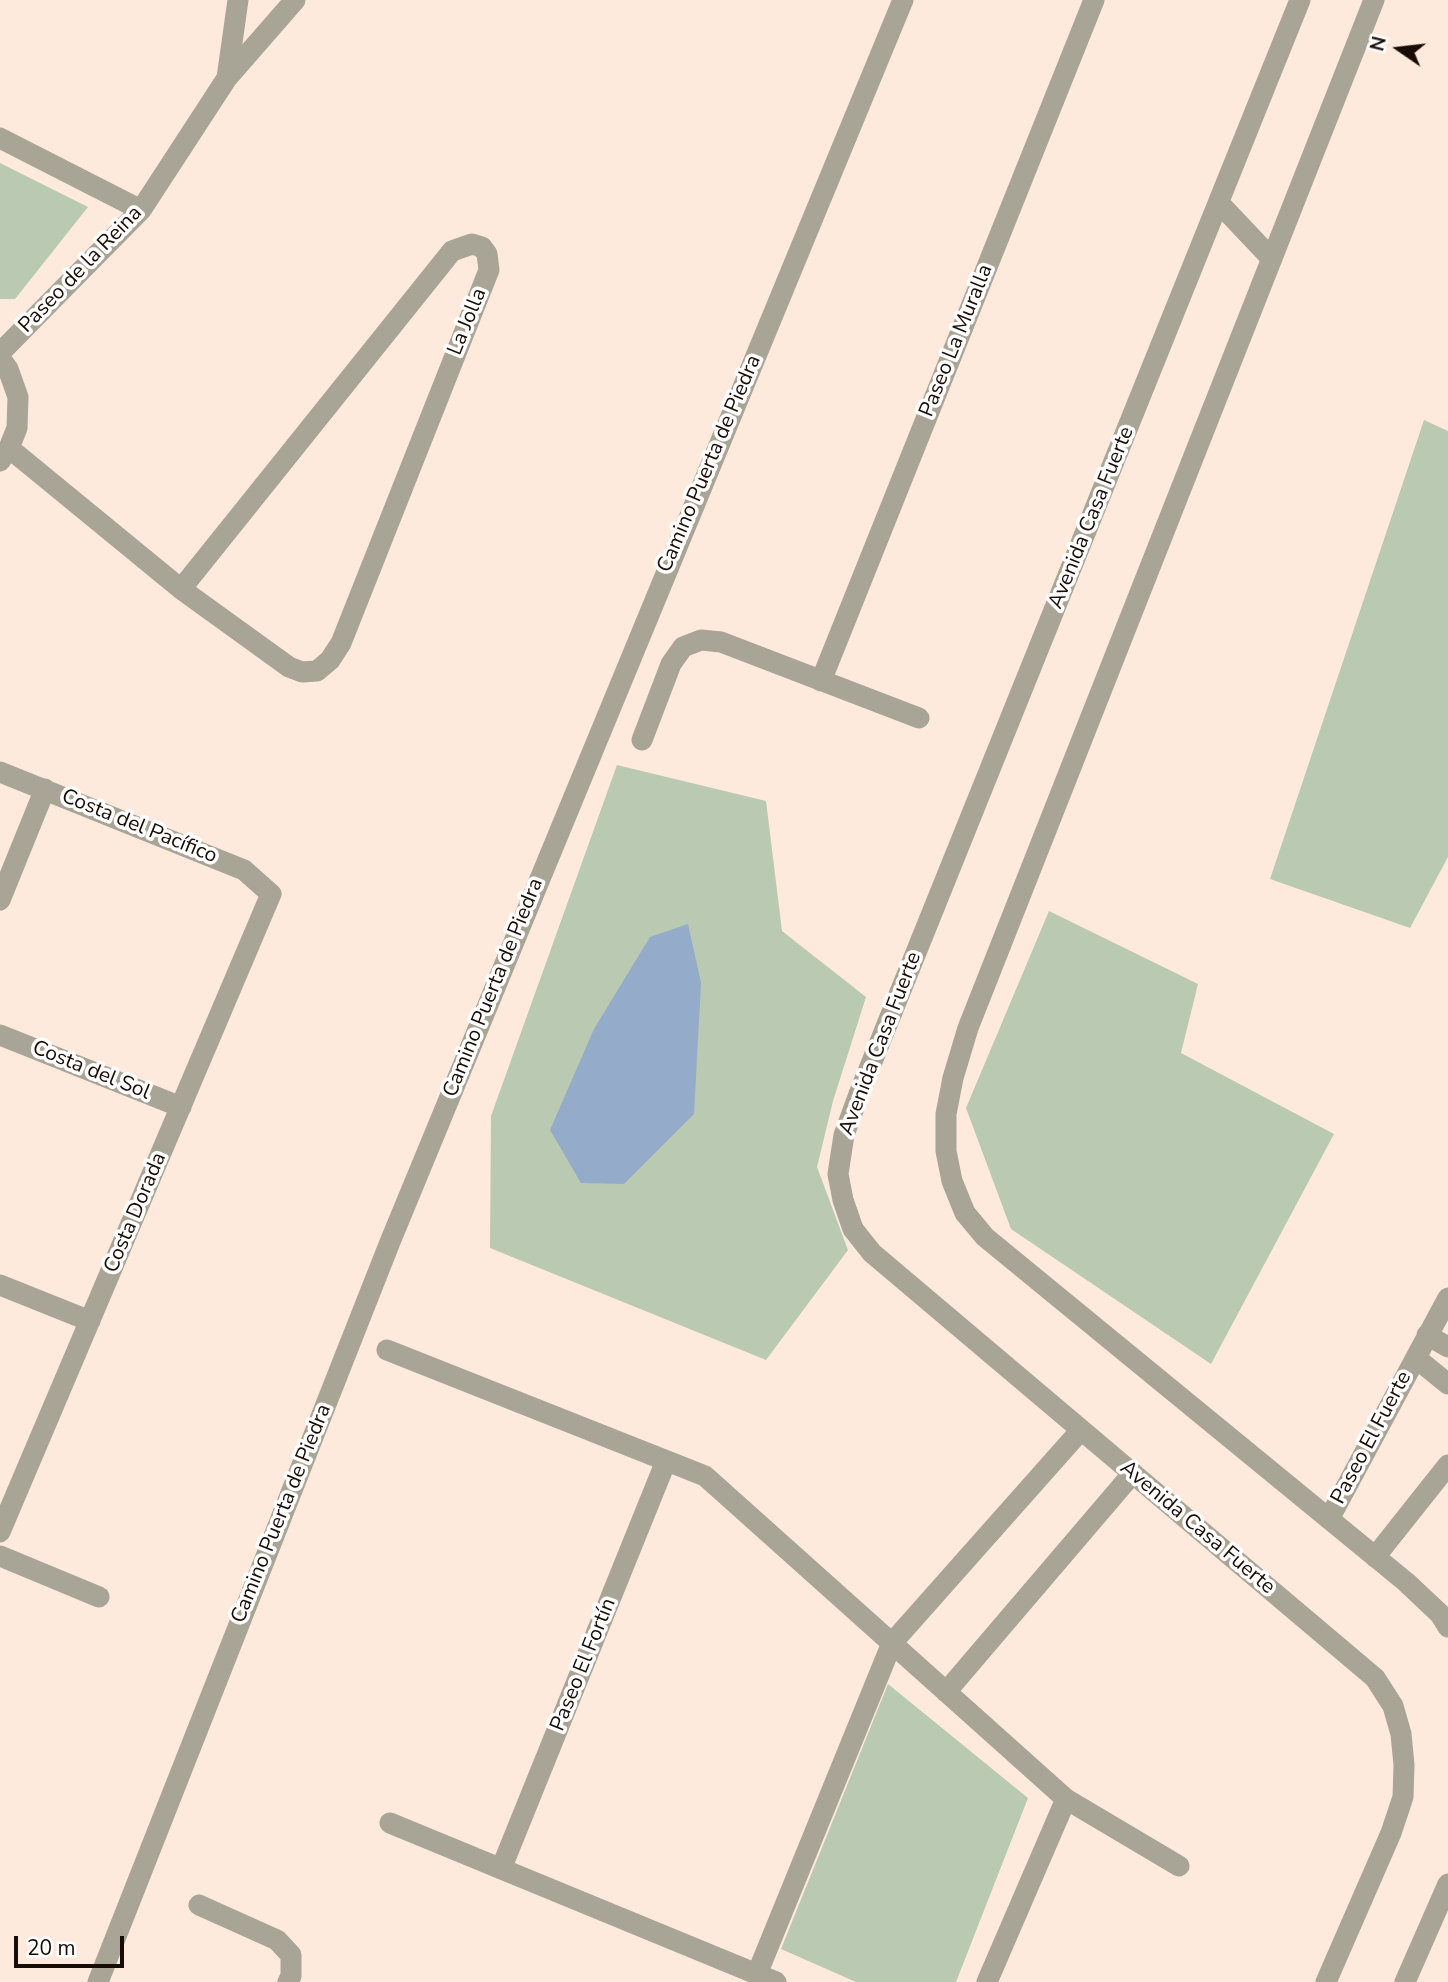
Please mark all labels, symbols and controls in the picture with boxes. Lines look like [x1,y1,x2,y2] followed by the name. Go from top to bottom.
[1364,14,1434,84] north arrow
[1364,34,1393,54] text: N
[14,201,148,339] street label: Paseo de la Reina
[915,261,999,421] street label: Paseo La Muralla
[443,285,493,359] street label: La Jolla
[653,351,767,577] street label: Camino Puerta de Piedra
[1044,423,1140,613] street label: Avenida Casa Fuerte
[58,784,220,870] street label: Costa del Pacífico
[439,875,549,1101] street label: Camino Puerta de Piedra
[834,949,928,1139] street label: Avenida Casa Fuerte
[28,1036,154,1106] street label: Costa del Sol
[99,1149,173,1277] street label: Costa Dorada
[1326,1367,1418,1509] street label: Paseo El Fuerte
[227,1401,337,1627] street label: Camino Puerta de Piedra
[1114,1456,1280,1600] street label: Avenida Casa Fuerte
[546,1595,622,1735] street label: Paseo El Fortín
[18,1923,128,1967] scale bar
[27,1934,76,1962] text: 20 m

